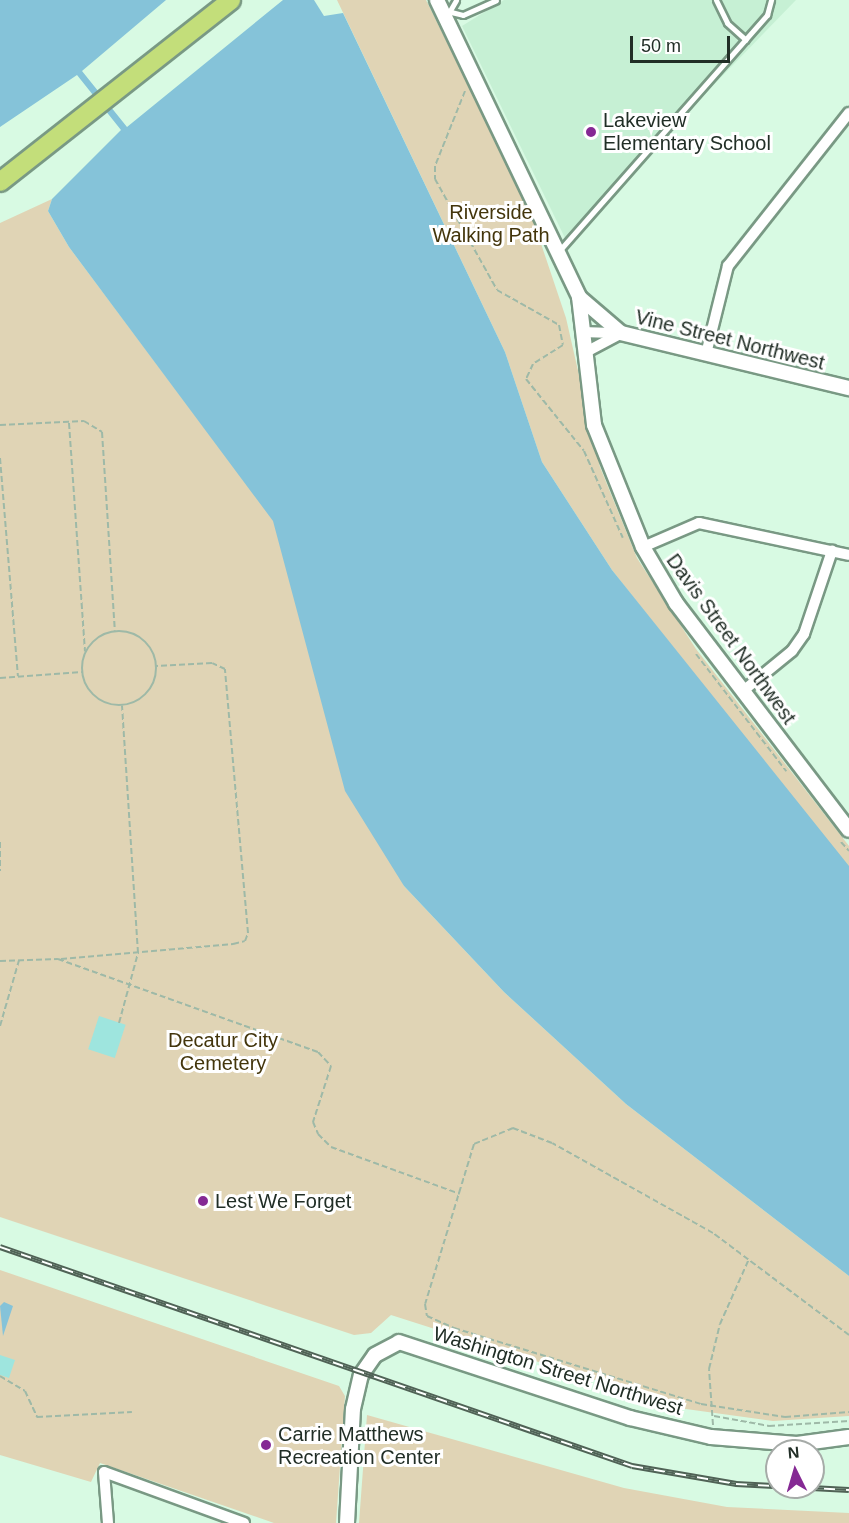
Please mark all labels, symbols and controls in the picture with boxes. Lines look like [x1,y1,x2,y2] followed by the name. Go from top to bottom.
[633,24,734,62] scale bar
[641,36,681,56] text: 50 m
[603,108,771,155] place label: Lakeview Elementary School
[584,125,598,139] marker: Lakeview Elementary School
[432,201,550,248] park label: Riverside Walking Path
[633,305,827,375] street label: Vine Street Northwest
[661,549,801,729] street label: Davis Street Northwest
[168,1029,278,1076] park label: Decatur City Cemetery
[215,1189,351,1213] place label: Lest We Forget
[196,1194,210,1208] marker: Lest We Forget
[430,1322,686,1420] street label: Washington Street Northwest
[278,1422,440,1469] place label: Carrie Matthews Recreation Center
[259,1438,273,1452] marker: Carrie Matthews Recreation Center
[765,1439,825,1499] north arrow
[787,1444,800,1462] text: N

